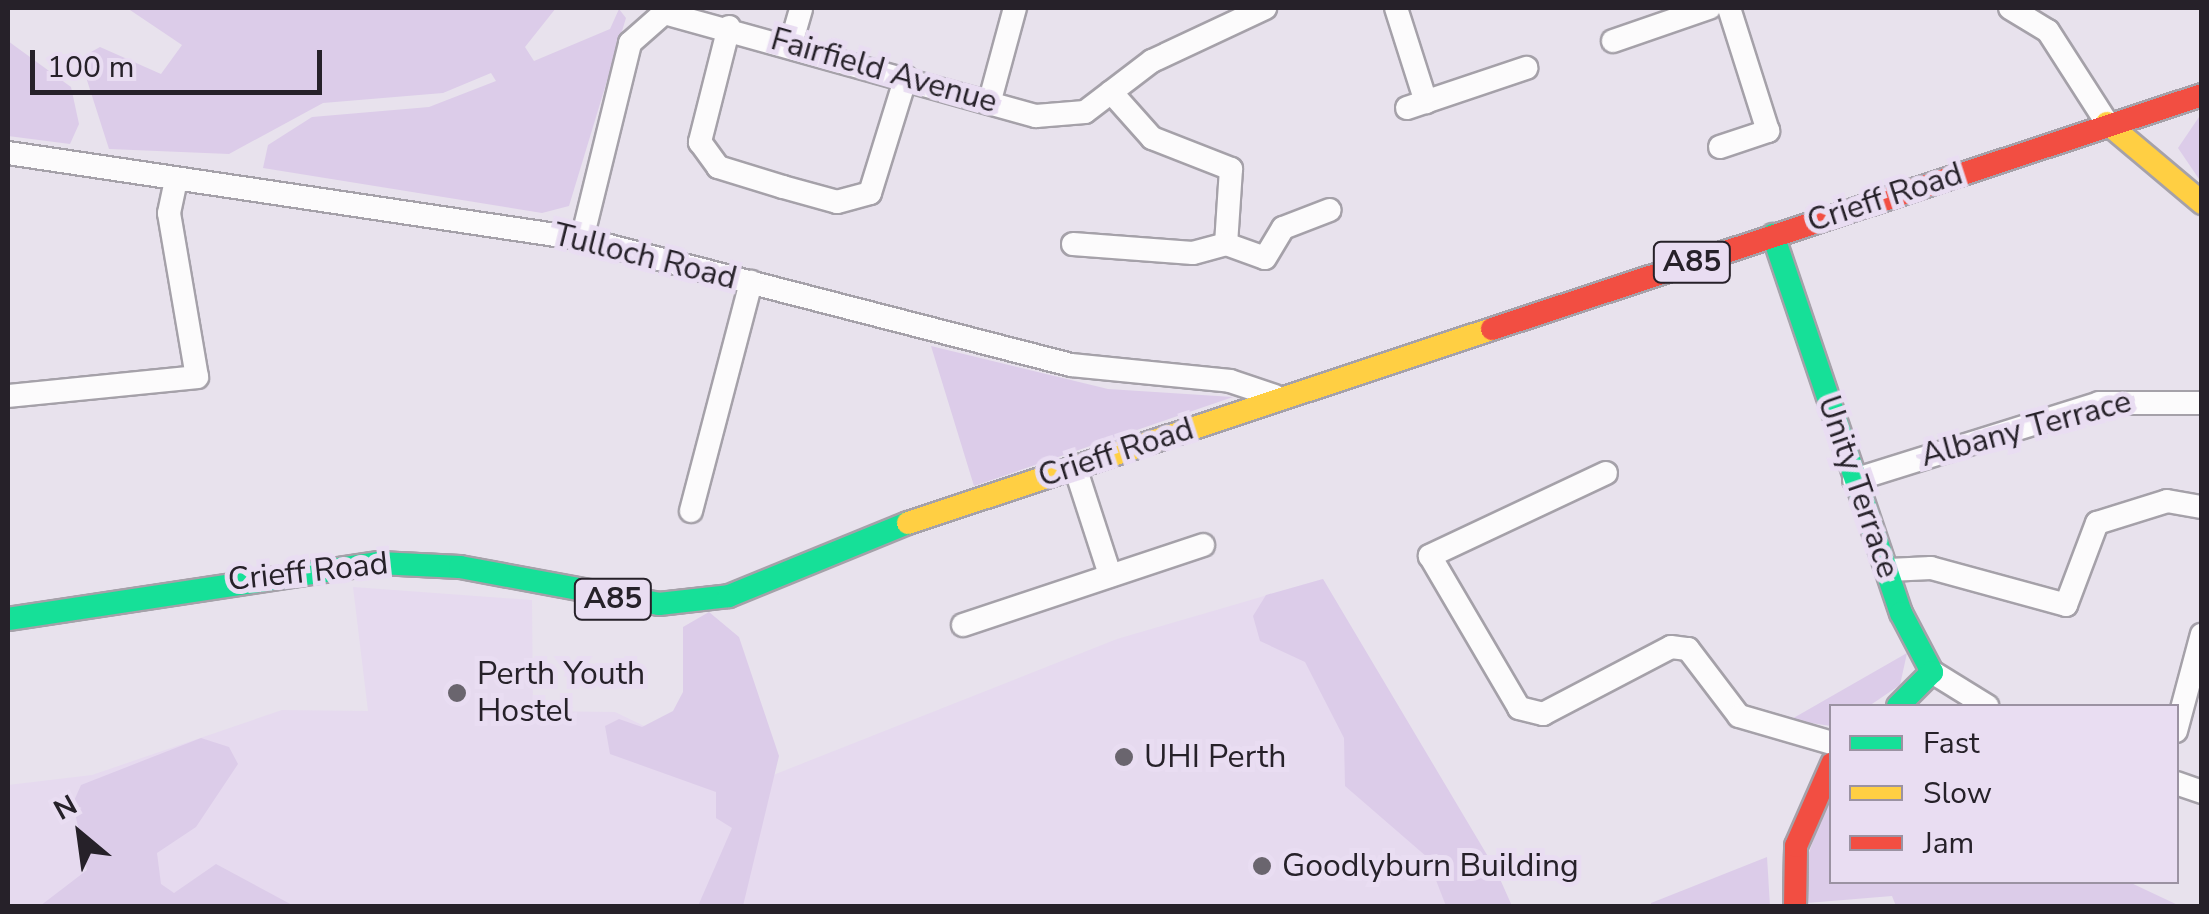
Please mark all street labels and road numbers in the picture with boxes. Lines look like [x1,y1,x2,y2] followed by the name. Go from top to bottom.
[766,20,1002,122] street label: Fairfield Avenue
[1803,155,1967,241] street label: Crieff Road
[550,216,740,298] street label: Tulloch Road
[1652,237,1732,287] road number: A85
[1917,382,2135,476] street label: Albany Terrace
[1809,391,1907,583] street label: Unity Terrace
[1034,410,1198,496] street label: Crieff Road
[226,544,390,600] street label: Crieff Road
[573,574,653,624] road number: A85

